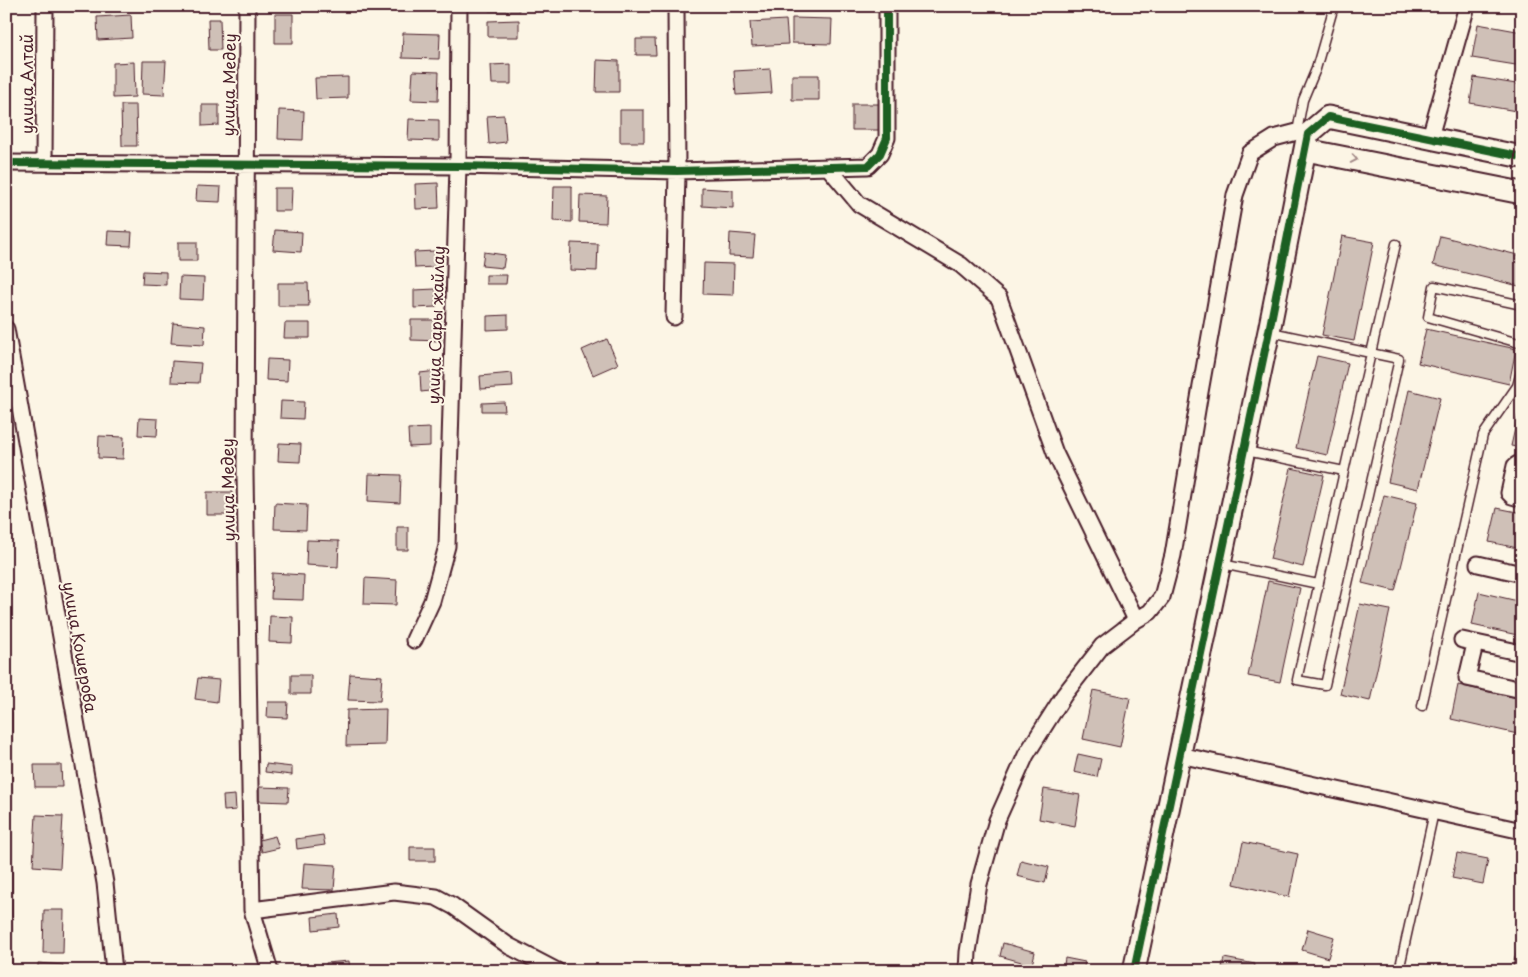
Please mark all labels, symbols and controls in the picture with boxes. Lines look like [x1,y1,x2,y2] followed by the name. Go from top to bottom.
[215,33,241,137] street label: улица Медеу
[14,34,38,134] street label: улица Алтай
[1349,153,1358,164] one-way arrow
[420,245,450,405] street label: улица Сары жайлау
[214,438,240,542] street label: улица Медеу
[58,580,104,714] street label: улица Кошерова

